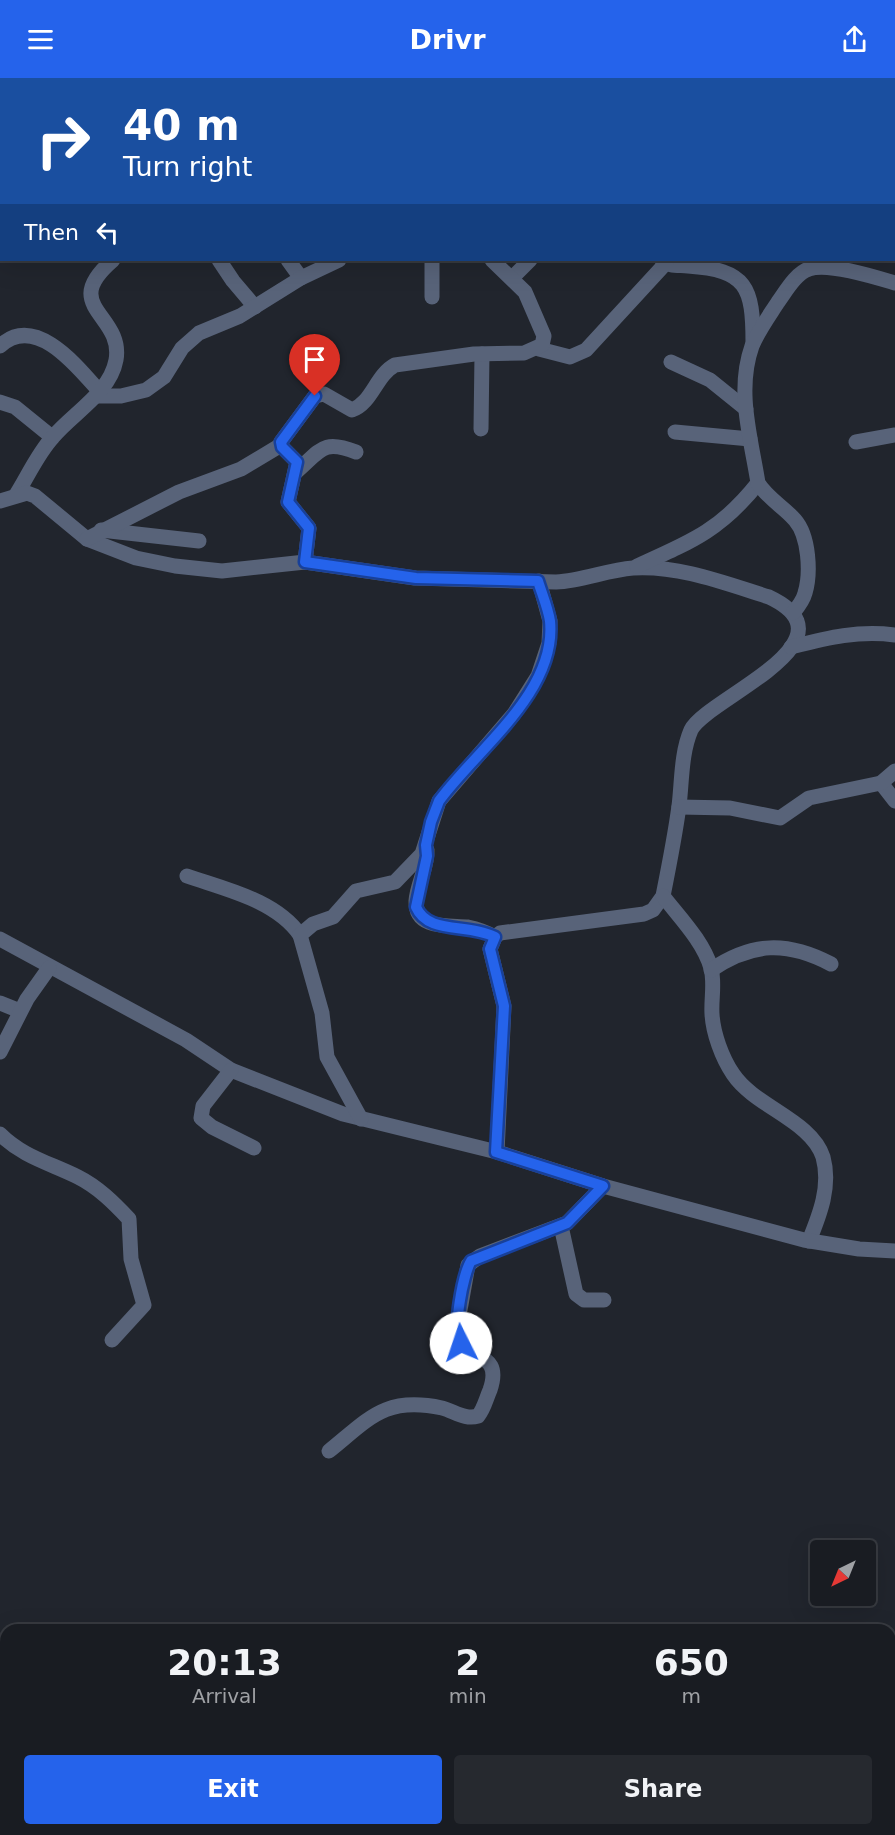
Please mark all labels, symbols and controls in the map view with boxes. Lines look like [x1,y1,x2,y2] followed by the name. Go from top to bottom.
[24,23,57,56] icon: menu
[838,23,871,56] icon: share
[410,24,485,55] text: Drivr
[123,101,240,150] text: 40 m
[24,102,102,180] icon: right
[123,151,252,182] text: Turn right
[91,216,124,249] icon: left
[24,220,79,245] text: Then
[289,334,340,396] pin
[298,343,331,376] icon: arrive
[429,1311,493,1375] position arrow
[810,1540,876,1606] north arrow
[810,1540,876,1606] map controls
[167,1642,282,1683] text: 20:13
[455,1642,480,1683] text: 2
[654,1642,729,1683] text: 650
[192,1684,257,1708] text: Arrival
[449,1684,487,1708] text: min
[682,1684,701,1708] text: m
[24,1755,442,1824] button: Exit
[454,1755,872,1824] button: Share

